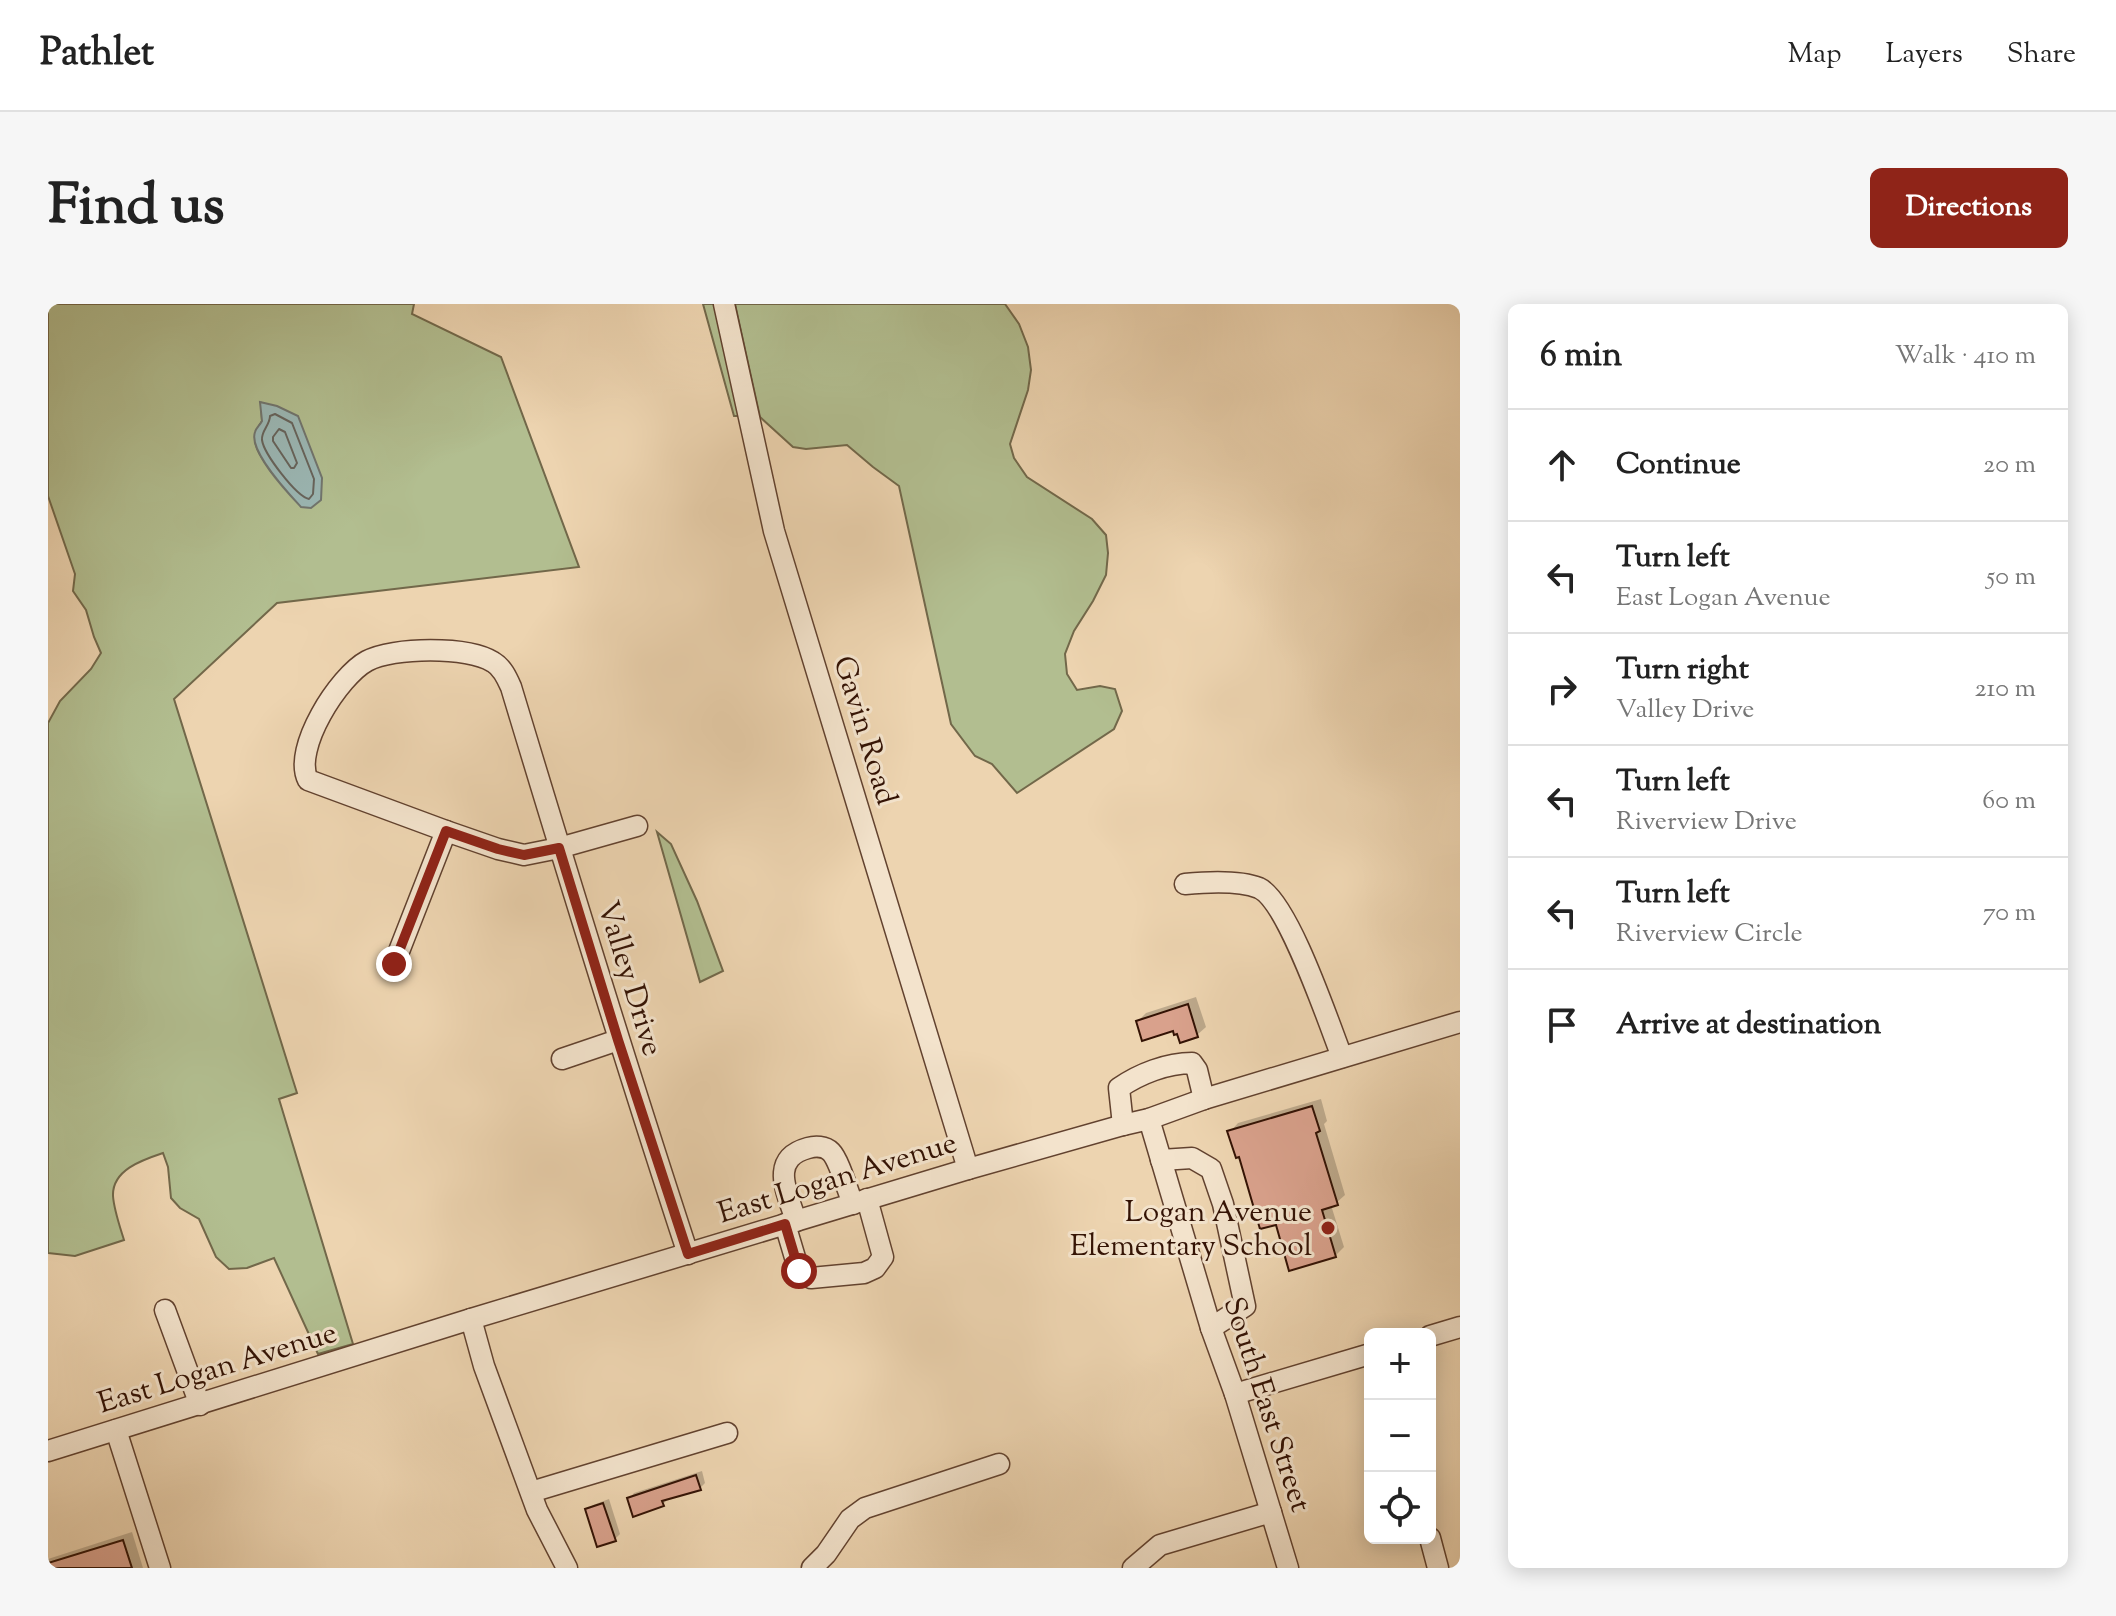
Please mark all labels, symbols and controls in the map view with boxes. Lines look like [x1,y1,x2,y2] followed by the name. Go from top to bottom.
[40,28,154,82] text: Pathlet
[1788,35,1841,75] text: Map
[1885,35,1963,75] text: Layers
[2007,35,2076,75] text: Share
[48,168,224,249] text: Find us
[1870,168,2068,248] button: Directions
[1540,332,1622,381] text: 6 min
[1895,338,2036,375] text: Walk · 410 m
[1540,443,1584,487] icon: ahead
[1616,444,1741,487] text: Continue
[1983,447,2036,484] text: 20 m
[1616,537,1730,580] text: Turn left
[1540,555,1584,599] icon: left
[1986,559,2036,596] text: 50 m
[1616,580,1831,617] text: East Logan Avenue
[1616,649,1749,692] text: Turn right
[821,651,907,811] street label: Gavin Road
[1540,667,1584,711] icon: right
[1974,671,2036,708] text: 210 m
[1616,692,1754,729] text: Valley Drive
[1616,761,1730,804] text: Turn left
[1540,779,1584,823] icon: left
[1982,783,2036,820] text: 60 m
[1616,804,1797,841] text: Riverview Drive
[1616,873,1730,916] text: Turn left
[1540,891,1584,935] icon: left
[1983,895,2036,932] text: 70 m
[585,896,673,1061] street label: Valley Drive
[1616,916,1803,953] text: Riverview Circle
[376,946,412,982] route end
[1540,1003,1584,1047] icon: arrive
[1616,1004,1881,1047] text: Arrive at destination
[713,1123,962,1236] street label: East Logan Avenue
[1070,1192,1312,1269] place label: Logan Avenue Elementary School
[1319,1219,1337,1237] marker: Logan Avenue Elementary School
[781,1253,817,1289] route start
[1211,1292,1321,1518] street label: South East Street
[93,1313,342,1426] street label: East Logan Avenue
[1364,1328,1436,1544] map controls
[1364,1328,1436,1400] button: +
[1364,1400,1436,1472] button: −
[1364,1472,1436,1544] button: locate

